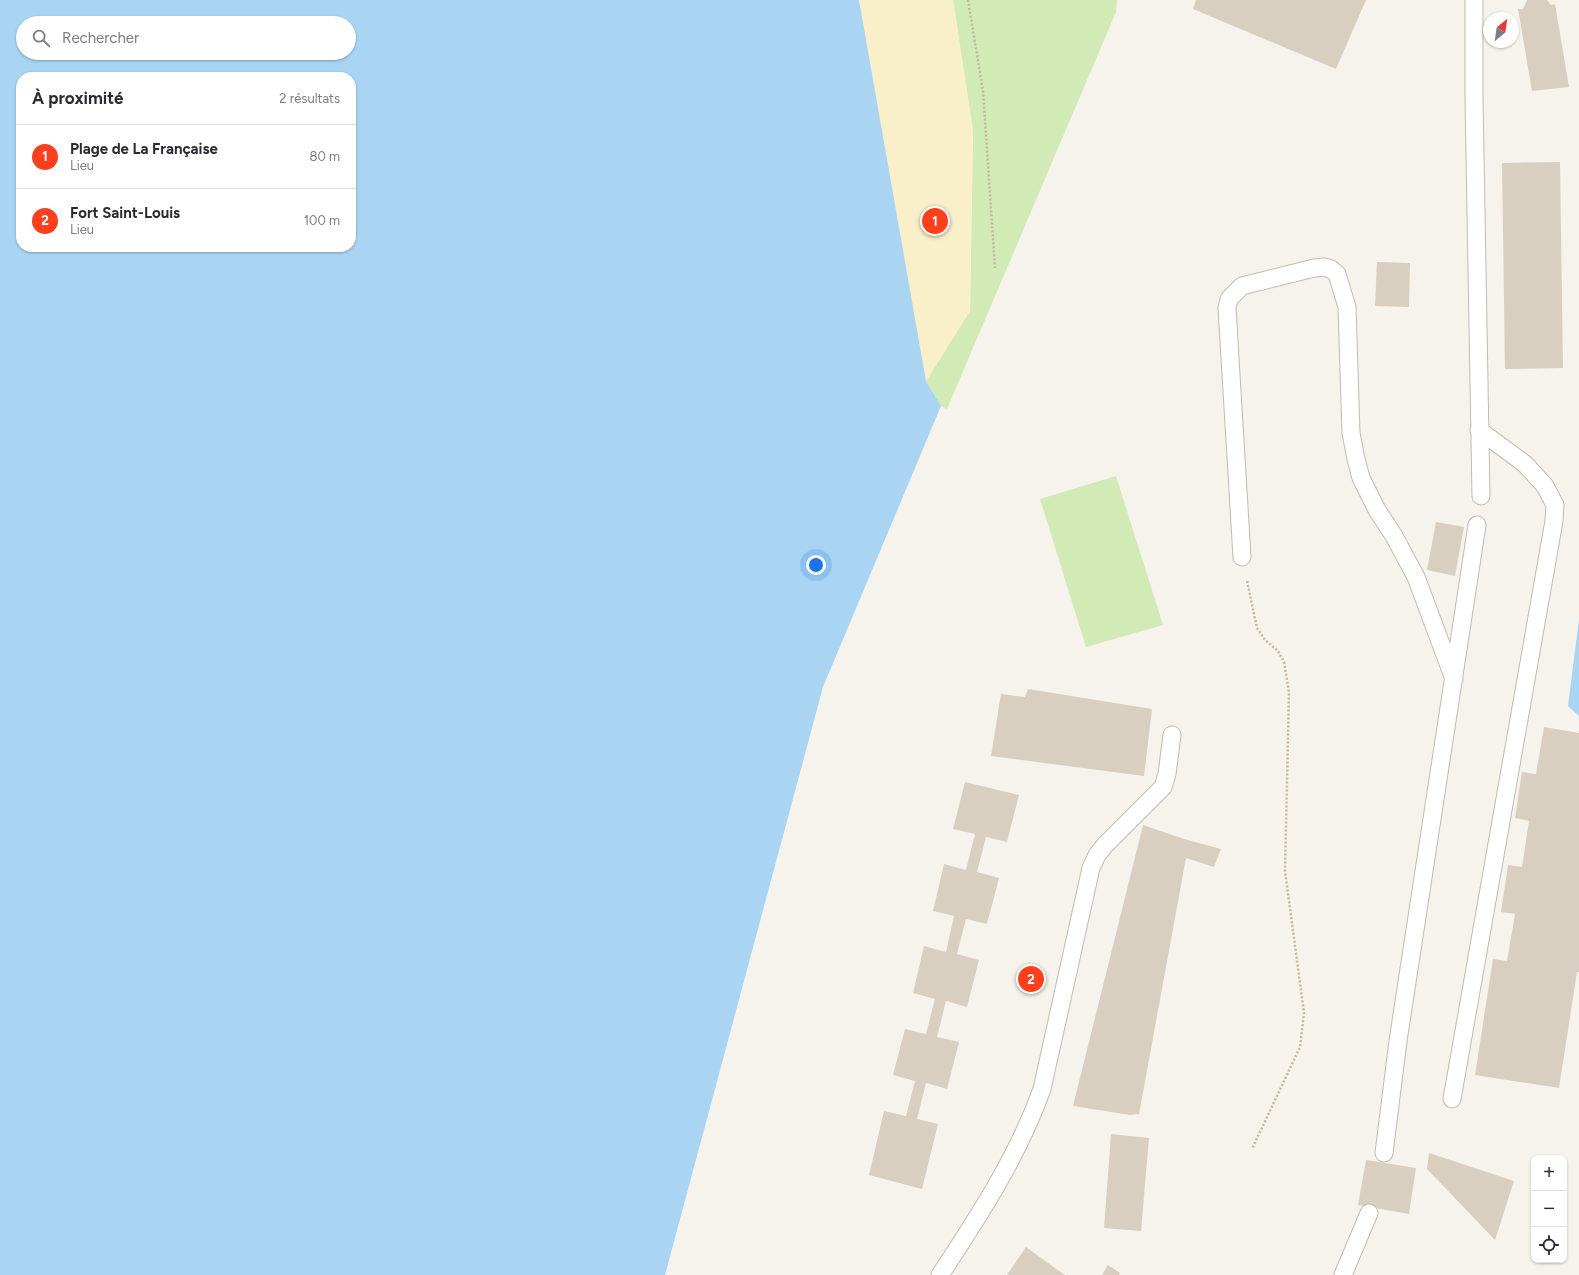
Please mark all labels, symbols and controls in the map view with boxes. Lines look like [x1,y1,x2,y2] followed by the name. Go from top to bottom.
[1483,12,1519,48] north arrow
[16,16,356,60] search box
[30,27,52,49] icon: search
[62,29,139,47] text: Rechercher
[32,88,123,108] text: À proximité
[279,91,340,106] text: 2 résultats
[70,140,218,158] text: Plage de La Française
[42,149,48,164] text: 1
[309,149,340,164] text: 80 m
[70,158,94,173] text: Lieu
[70,204,180,222] text: Fort Saint-Louis
[922,206,948,236] pin: 1
[41,213,49,228] text: 2
[304,213,340,228] text: 100 m
[70,222,94,237] text: Lieu
[806,555,826,575] your location
[1018,964,1044,994] pin: 2
[1531,1155,1567,1263] map controls
[1531,1155,1567,1191] button: +
[1531,1191,1567,1227] button: −
[1531,1227,1567,1263] button: locate

